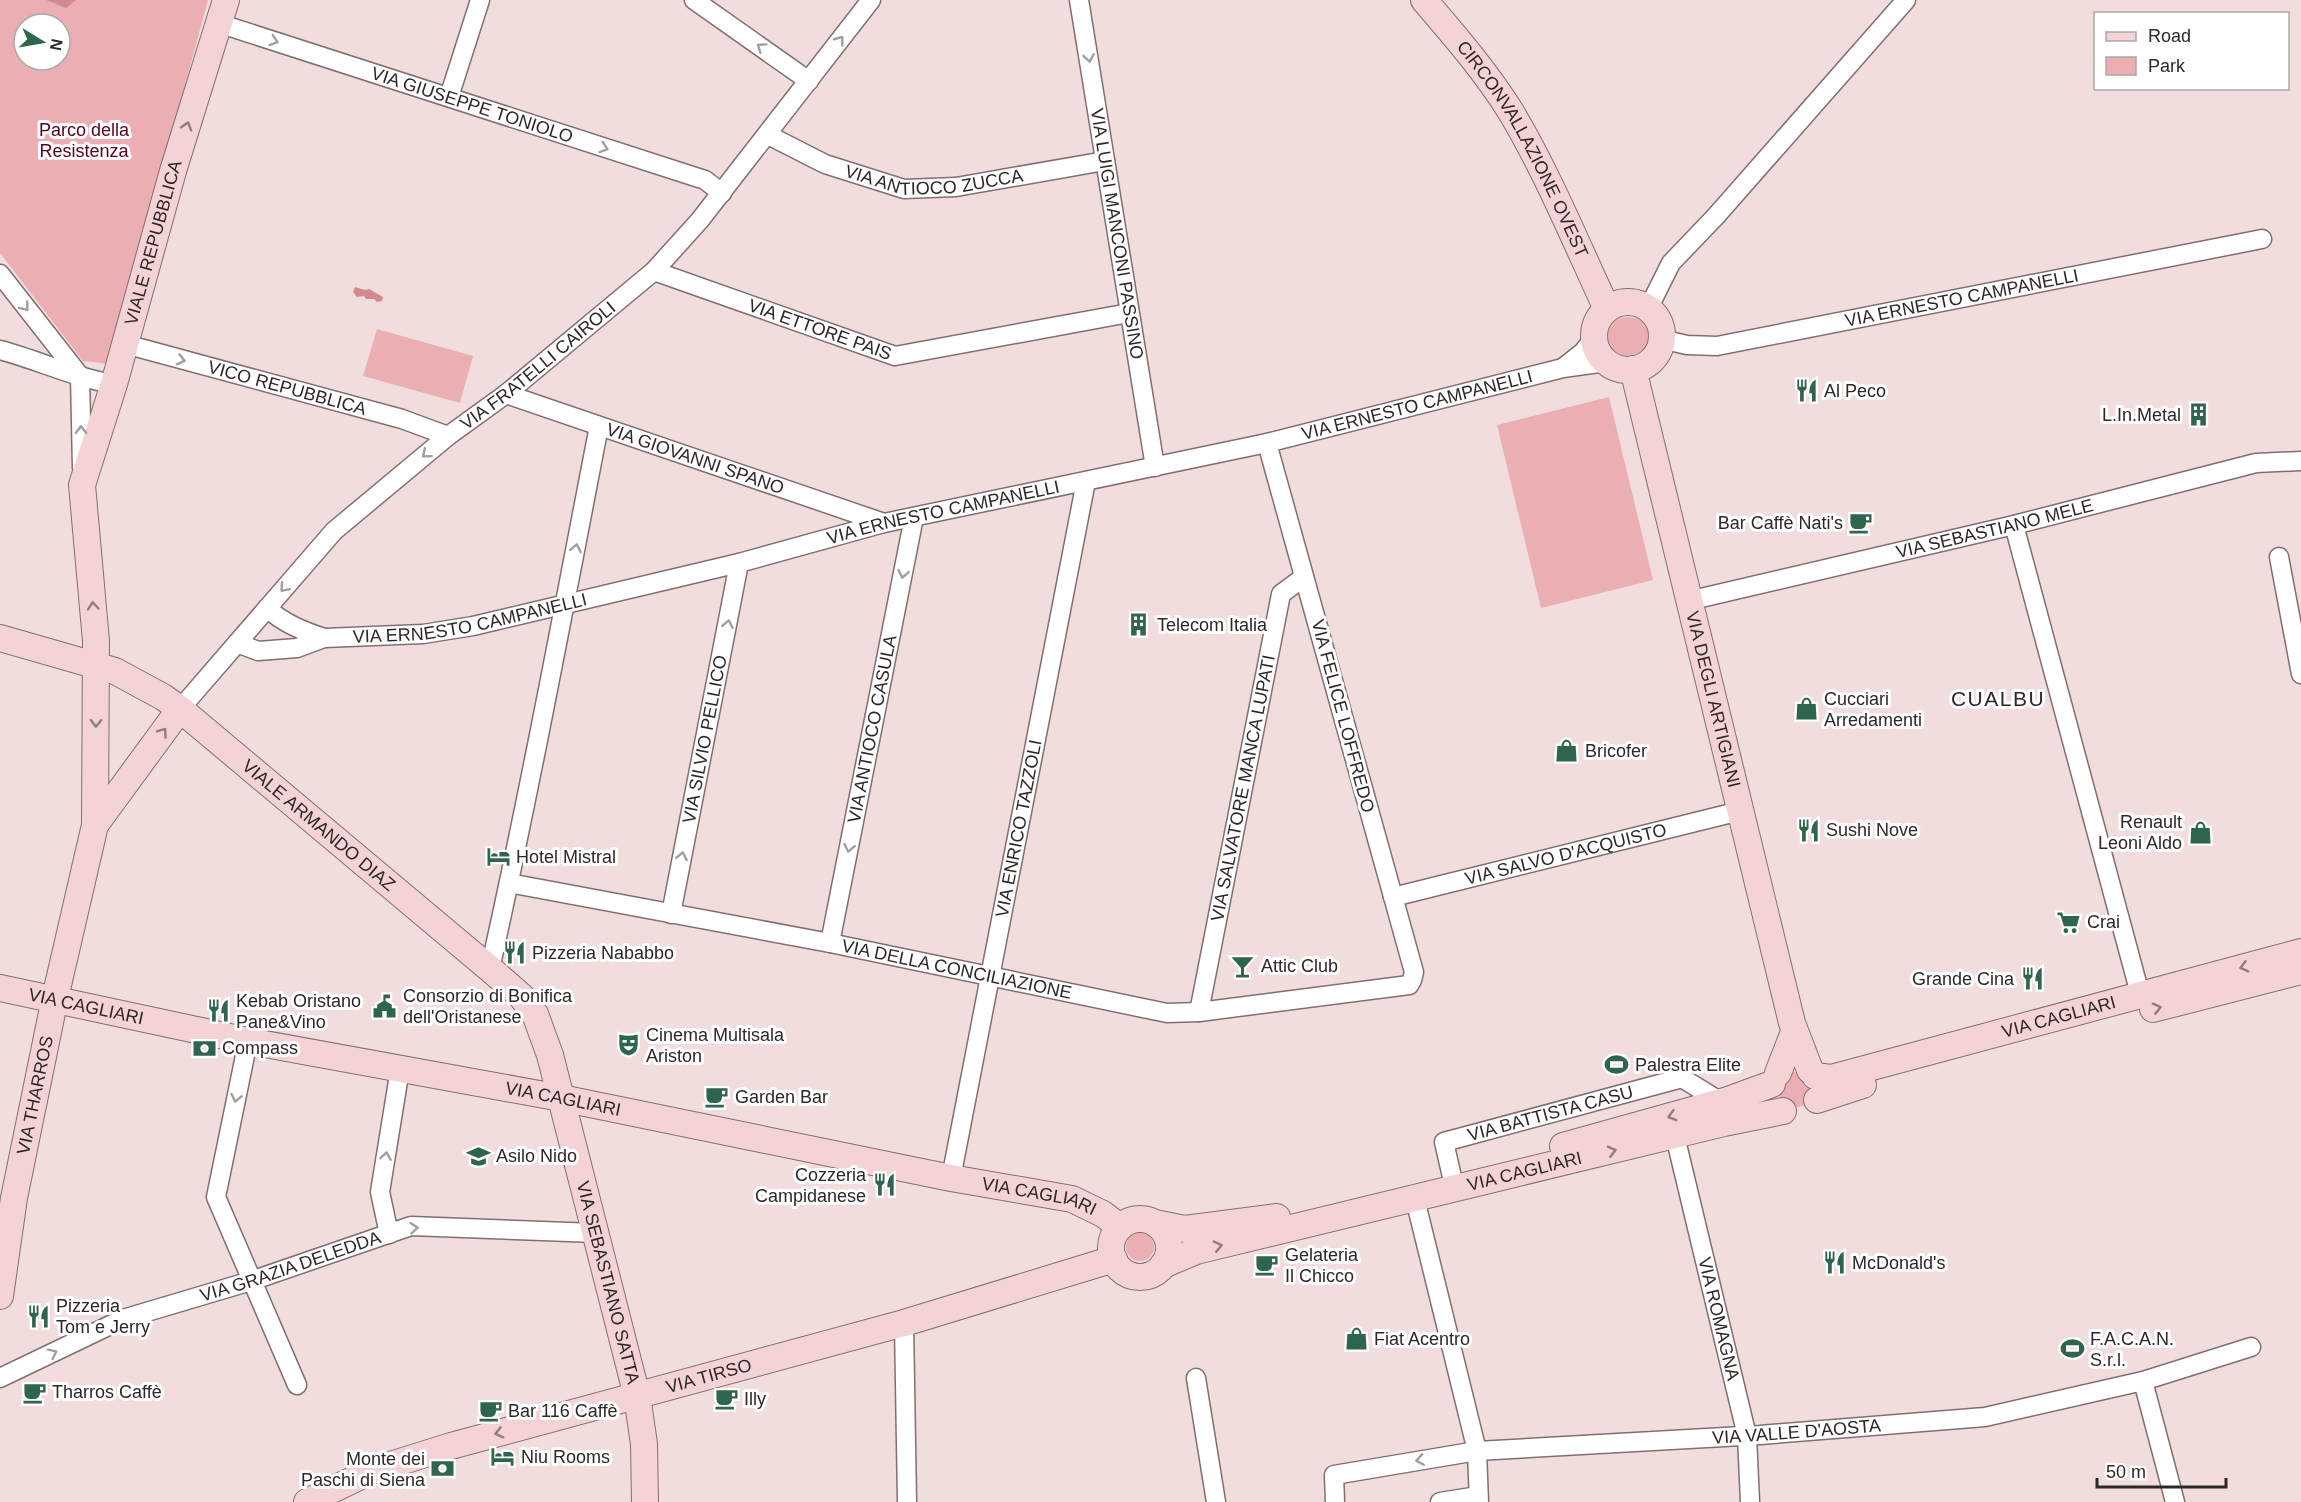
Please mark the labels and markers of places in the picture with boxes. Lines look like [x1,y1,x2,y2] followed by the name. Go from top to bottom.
[1793,378,1819,404] restaurant icon: Al Peco
[1824,381,1886,401] place label: Al Peco
[2186,402,2212,428] building icon: L.In.Metal
[2102,405,2181,425] place label: L.In.Metal
[1848,510,1874,536] cafe icon: Bar Caffè Nati's
[1718,513,1843,533] place label: Bar Caffè Nati's
[1126,612,1152,638] building icon: Telecom Italia
[1157,615,1268,635] place label: Telecom Italia
[1824,689,1922,730] place label: Cucciari Arredamenti
[1793,696,1819,722] shop icon: Cucciari Arredamenti
[1554,738,1580,764] shop icon: Bricofer
[1585,741,1647,761] place label: Bricofer
[2098,812,2182,853] place label: Renault Leoni Aldo
[1795,817,1821,843] restaurant icon: Sushi Nove
[2187,819,2213,845] shop icon: Renault Leoni Aldo
[1826,820,1918,840] place label: Sushi Nove
[485,844,511,870] hotel icon: Hotel Mistral
[516,847,616,867] place label: Hotel Mistral
[2056,909,2082,935] supermarket icon: Crai
[2087,912,2120,932] place label: Crai
[501,940,527,966] restaurant icon: Pizzeria Nababbo
[532,943,674,963] place label: Pizzeria Nababbo
[1230,953,1256,979] bar icon: Attic Club
[1261,956,1338,976] place label: Attic Club
[2019,966,2045,992] restaurant icon: Grande Cina
[1912,969,2015,989] place label: Grande Cina
[403,986,573,1027] place label: Consorzio di Bonifica dell'Oristanese
[236,991,361,1032] place label: Kebab Oristano Pane&Vino
[372,993,398,1019] public building icon: Consorzio di Bonifica dell'Oristanese
[205,998,231,1024] restaurant icon: Kebab Oristano Pane&Vino
[646,1025,785,1066] place label: Cinema Multisala Ariston
[615,1032,641,1058] theatre icon: Cinema Multisala Ariston
[191,1035,217,1061] bank icon: Compass
[222,1038,298,1058] place label: Compass
[1604,1052,1630,1078] sports icon: Palestra Elite
[1635,1055,1741,1075] place label: Palestra Elite
[704,1084,730,1110] cafe icon: Garden Bar
[735,1087,828,1107] place label: Garden Bar
[465,1143,491,1169] school or university icon: Asilo Nido
[496,1146,577,1166] place label: Asilo Nido
[755,1165,867,1206] place label: Cozzeria Campidanese
[871,1172,897,1198] restaurant icon: Cozzeria Campidanese
[1285,1245,1359,1286] place label: Gelateria Il Chicco
[1821,1250,1847,1276] restaurant icon: McDonald's
[1254,1252,1280,1278] cafe icon: Gelateria Il Chicco
[1852,1253,1945,1273] place label: McDonald's
[56,1296,150,1337] place label: Pizzeria Tom e Jerry
[25,1303,51,1329] restaurant icon: Pizzeria Tom e Jerry
[1343,1326,1369,1352] shop icon: Fiat Acentro
[1374,1329,1470,1349] place label: Fiat Acentro
[2090,1329,2174,1370] place label: F.A.C.A.N. S.r.l.
[2059,1336,2085,1362] sports icon: F.A.C.A.N. S.r.l.
[21,1379,47,1405] cafe icon: Tharros Caffè
[52,1382,162,1402] place label: Tharros Caffè
[713,1386,739,1412] cafe icon: Illy
[744,1389,766,1409] place label: Illy
[477,1398,503,1424] cafe icon: Bar 116 Caffè
[508,1401,617,1421] place label: Bar 116 Caffè
[490,1444,516,1470] hotel icon: Niu Rooms
[521,1447,610,1467] place label: Niu Rooms
[301,1449,426,1490] place label: Monte dei Paschi di Siena
[430,1456,456,1482] bank icon: Monte dei Paschi di Siena

